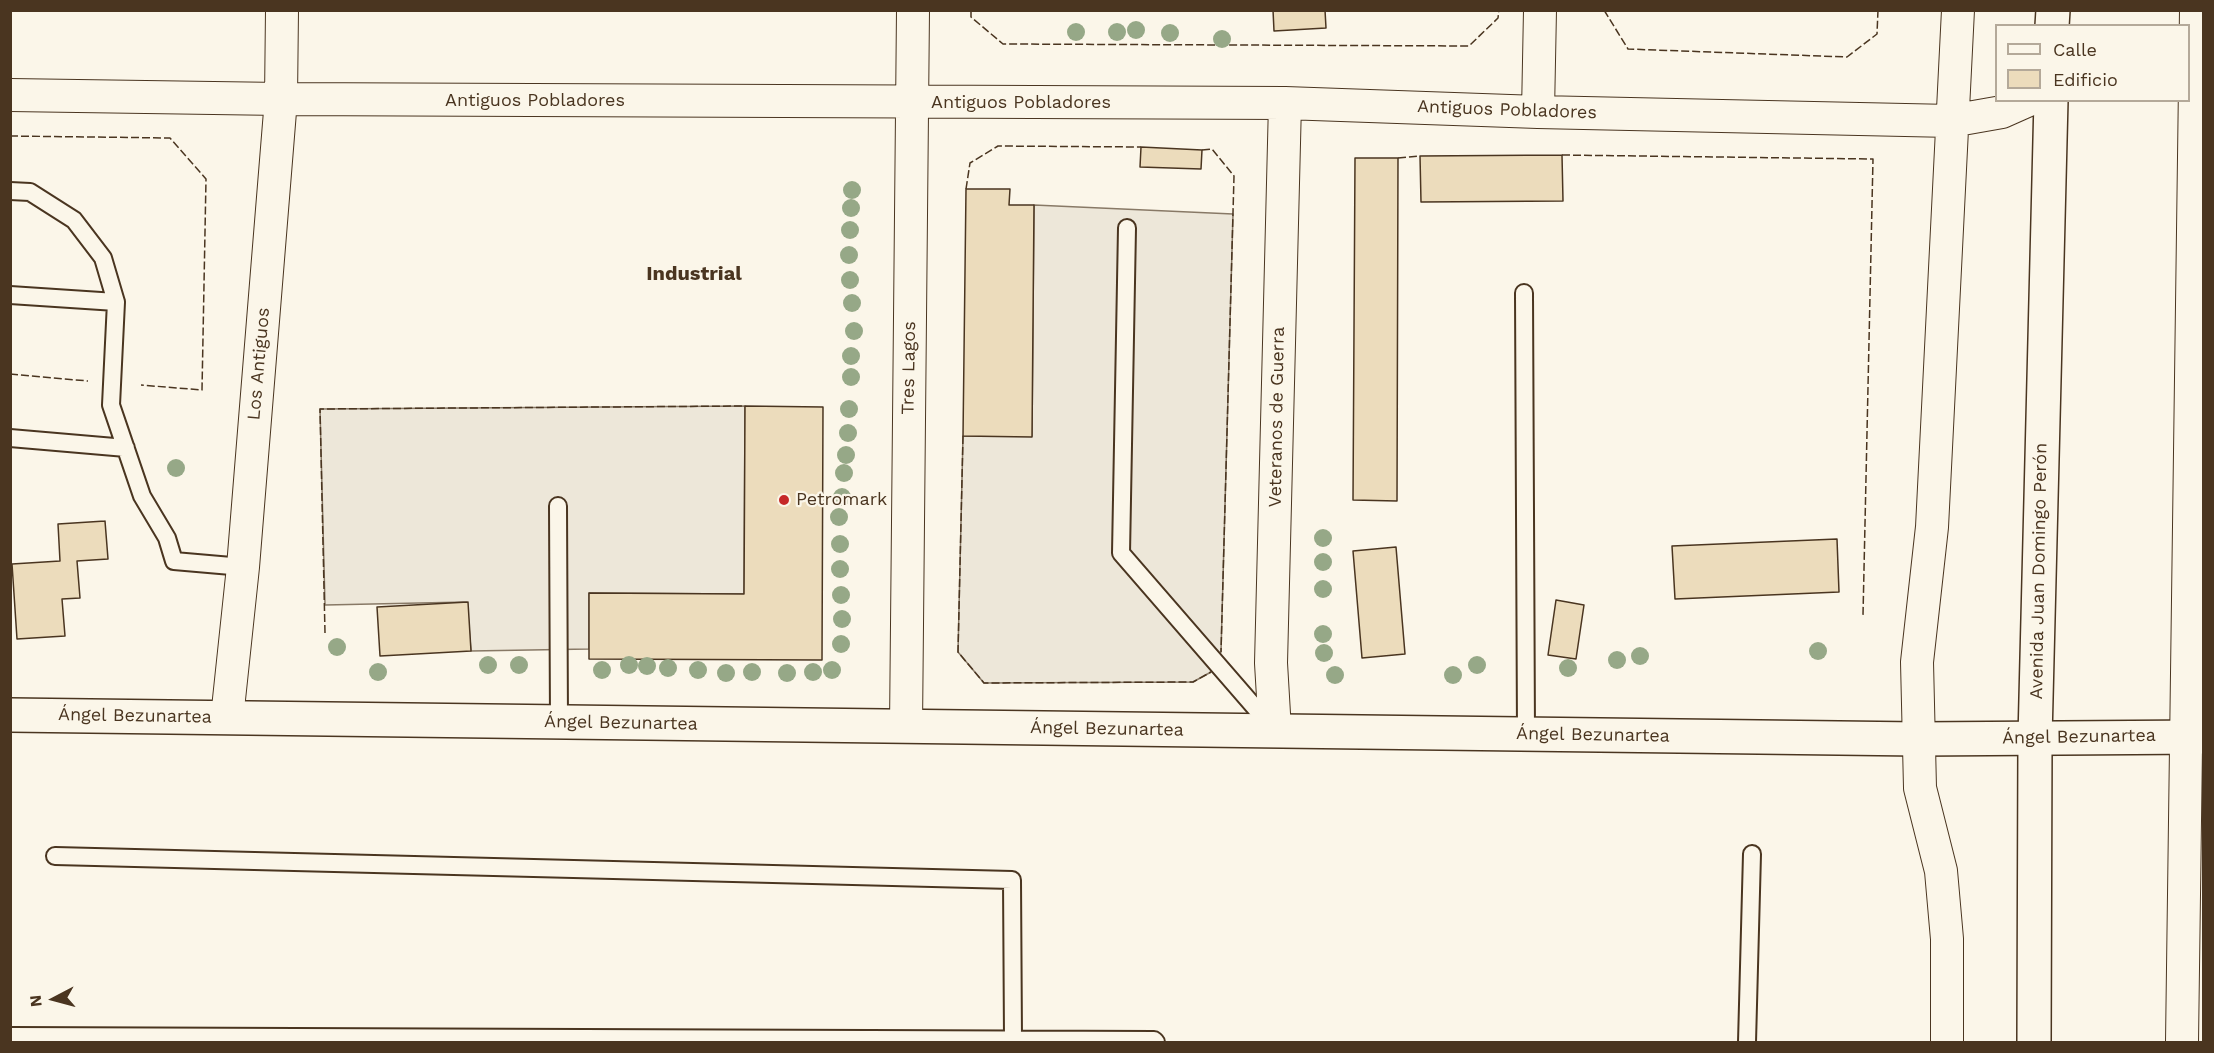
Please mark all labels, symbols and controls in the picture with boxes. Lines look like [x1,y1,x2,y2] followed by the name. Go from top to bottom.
[1995,24,2190,102] legend
[2053,39,2097,60] text: Calle
[2053,69,2118,90] text: Edificio
[445,90,625,112] street label: Antiguos Pobladores
[931,92,1111,114] street label: Antiguos Pobladores
[1417,96,1597,124] street label: Antiguos Pobladores
[646,262,742,286] district label: Industrial
[243,307,275,421] street label: Los Antiguos
[897,321,921,415] street label: Tres Lagos
[1265,326,1289,508] street label: Veteranos de Guerra
[2026,442,2052,700] street label: Avenida Juan Domingo Perón
[796,489,887,511] place label: Petromark
[777,493,791,507] marker: Petromark
[58,704,212,728] street label: Ángel Bezunartea
[544,711,698,735] street label: Ángel Bezunartea
[1030,717,1184,741] street label: Ángel Bezunartea
[1516,723,1670,747] street label: Ángel Bezunartea
[2002,725,2156,749] street label: Ángel Bezunartea
[24,969,84,1029] north arrow
[26,994,46,1008] text: N

